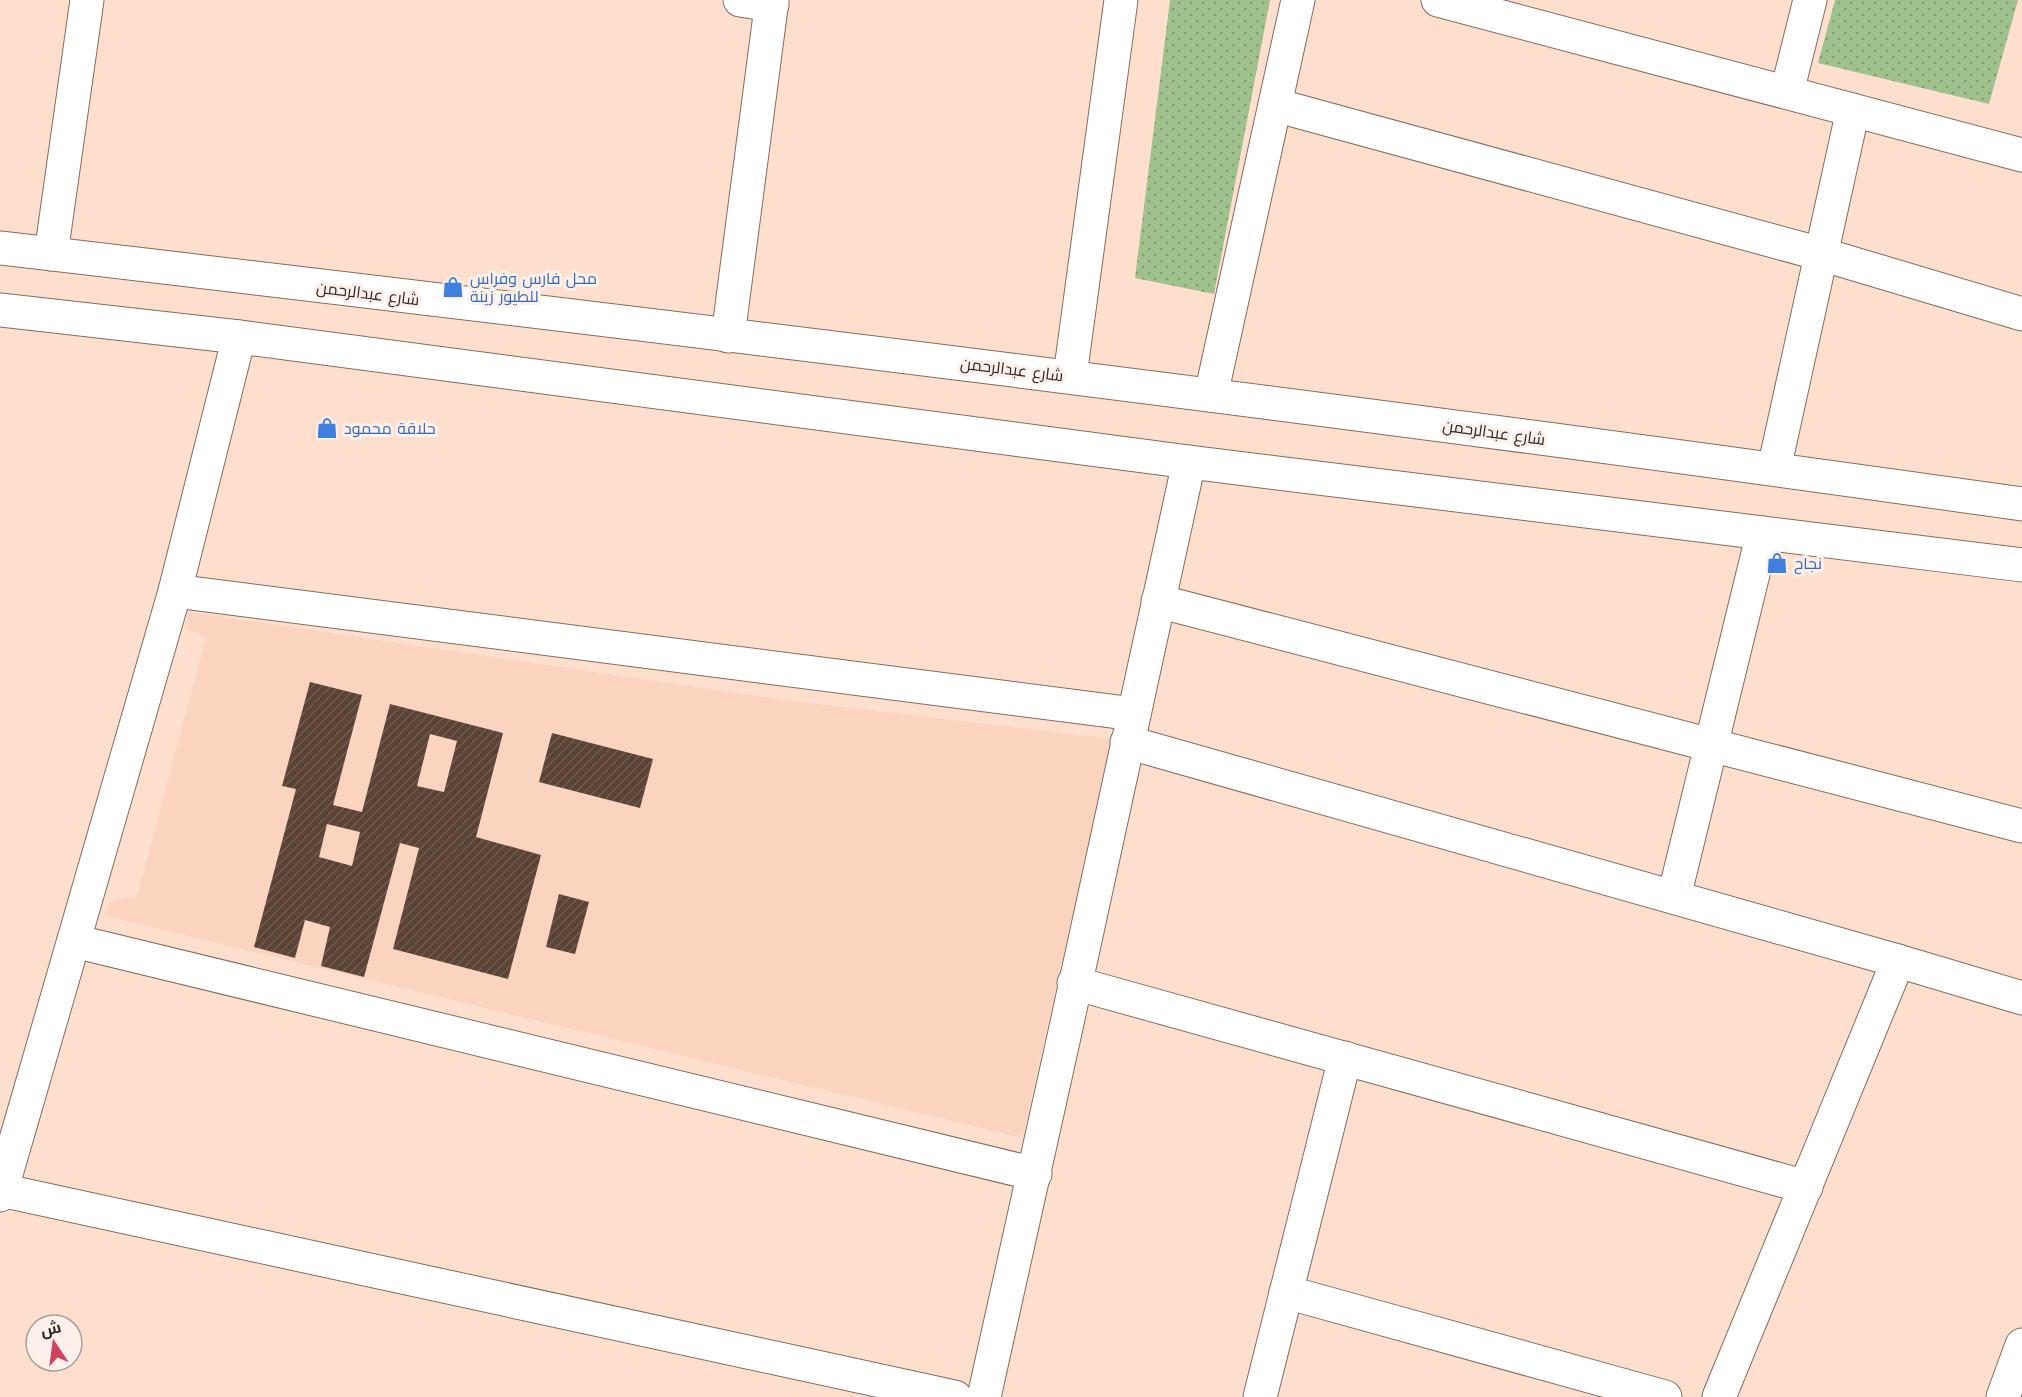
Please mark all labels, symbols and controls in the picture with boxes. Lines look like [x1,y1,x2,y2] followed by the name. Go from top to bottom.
[470,269,597,306] place label: محل فارس وفراس للطيور زينة
[441,275,465,299] shop icon: محل فارس وفراس للطيور زينة
[315,278,420,311] street label: شارع عبدالرحمن
[959,354,1064,387] street label: شارع عبدالرحمن
[315,416,339,440] shop icon: حلاقة محمود
[1441,416,1547,451] street label: شارع عبدالرحمن
[344,419,436,438] place label: حلاقة محمود
[1765,551,1789,575] shop icon: نجاح
[1794,554,1822,575] place label: نجاح
[24,1313,84,1373] north arrow
[39,1317,63,1340] text: ش

